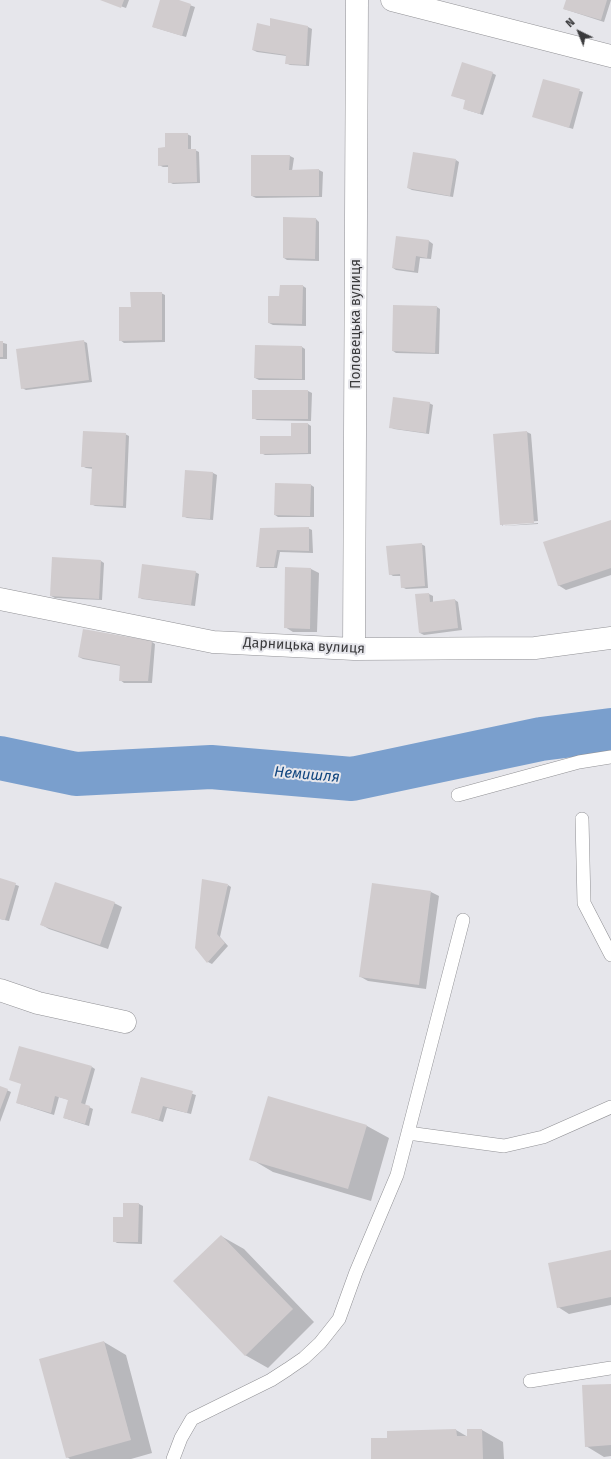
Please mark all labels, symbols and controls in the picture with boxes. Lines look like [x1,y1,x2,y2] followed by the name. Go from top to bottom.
[559,12,599,52] north arrow
[563,16,578,30] text: N
[348,259,364,389] street label: Половецька вулиця
[243,634,365,658] street label: Дарницька вулиця
[273,763,341,787] water label: Немишля

